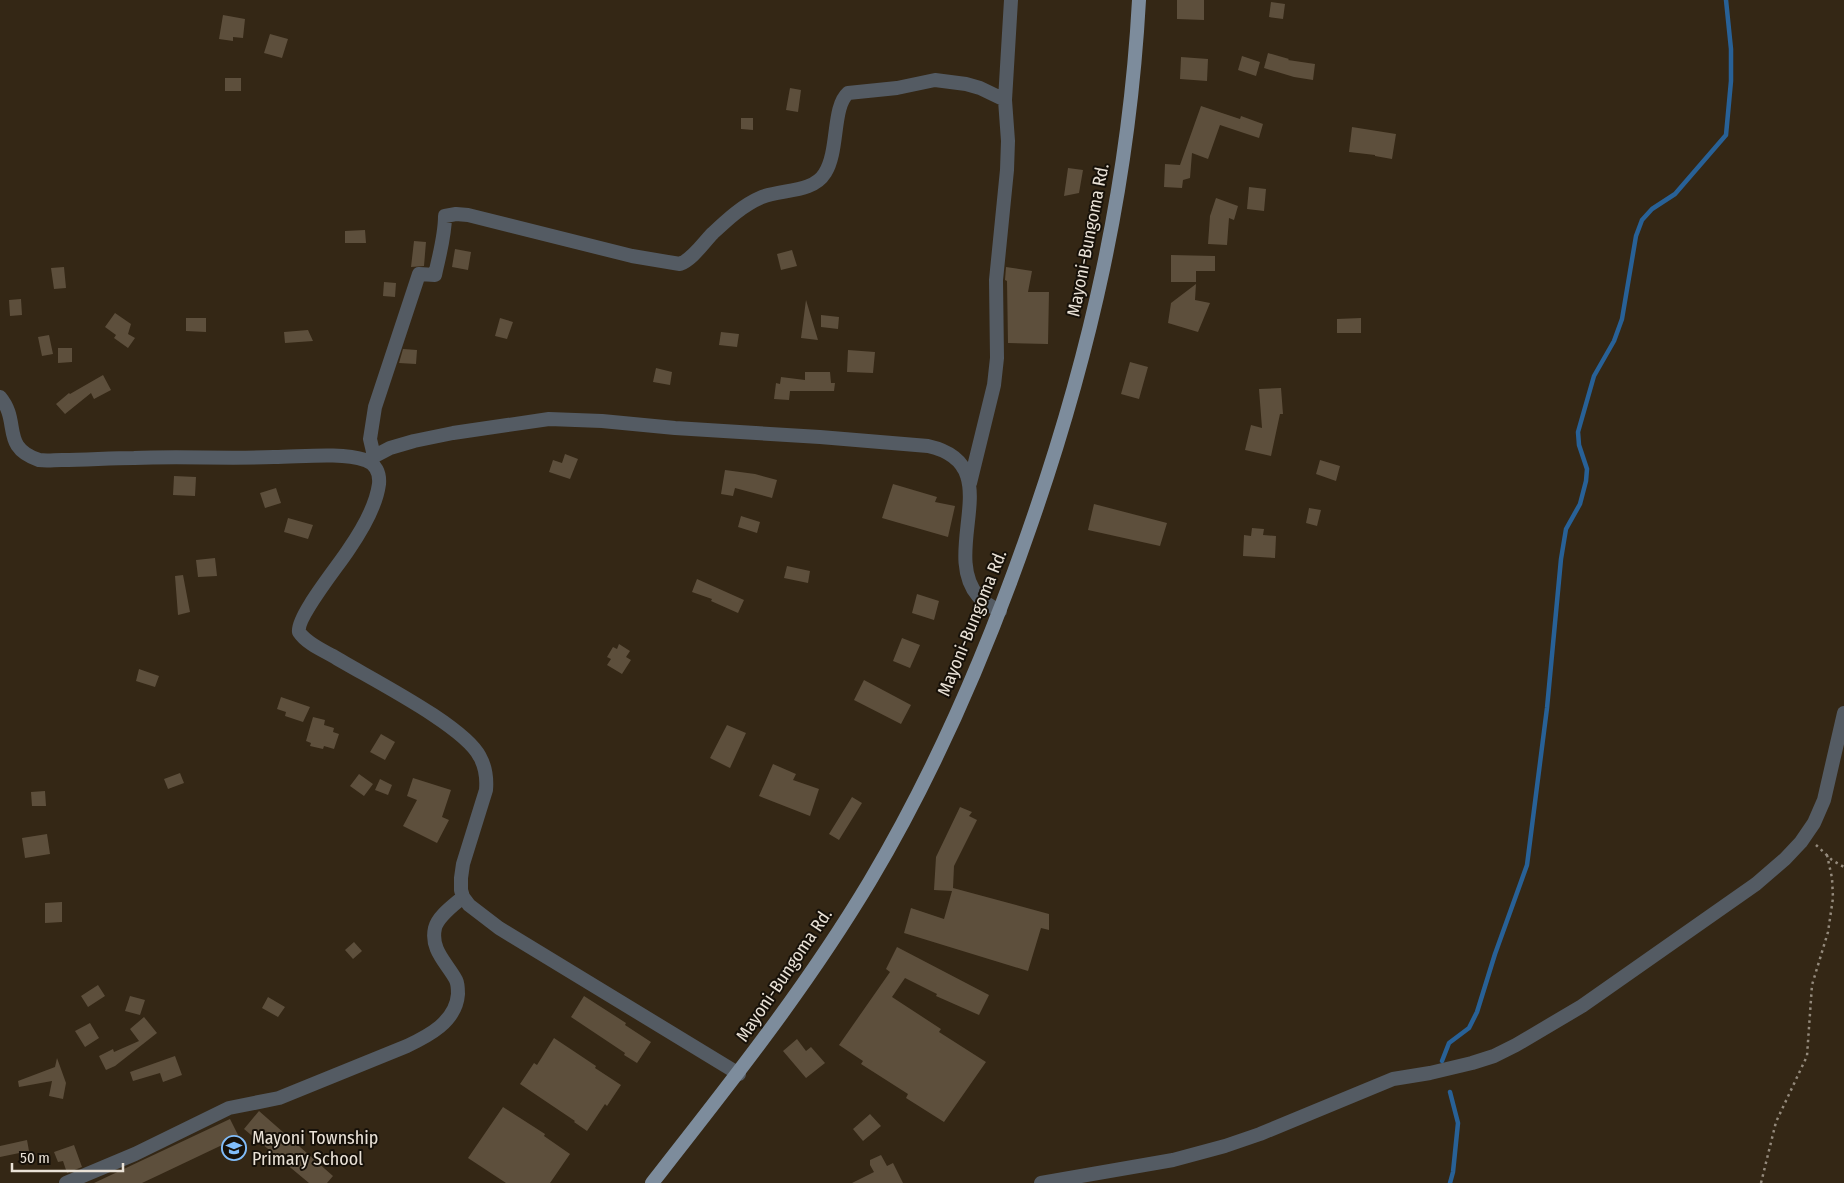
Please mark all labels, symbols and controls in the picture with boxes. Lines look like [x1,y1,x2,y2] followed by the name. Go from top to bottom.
[1062,161,1114,319] street label: Mayoni-Bungoma Rd.
[933,547,1011,699] street label: Mayoni-Bungoma Rd.
[731,904,837,1046] street label: Mayoni-Bungoma Rd.
[252,1127,378,1170] place label: Mayoni Township Primary School
[221,1135,247,1161] school or university icon: Mayoni Township Primary School
[12,1140,124,1172] scale bar
[20,1149,50,1167] text: 50 m

